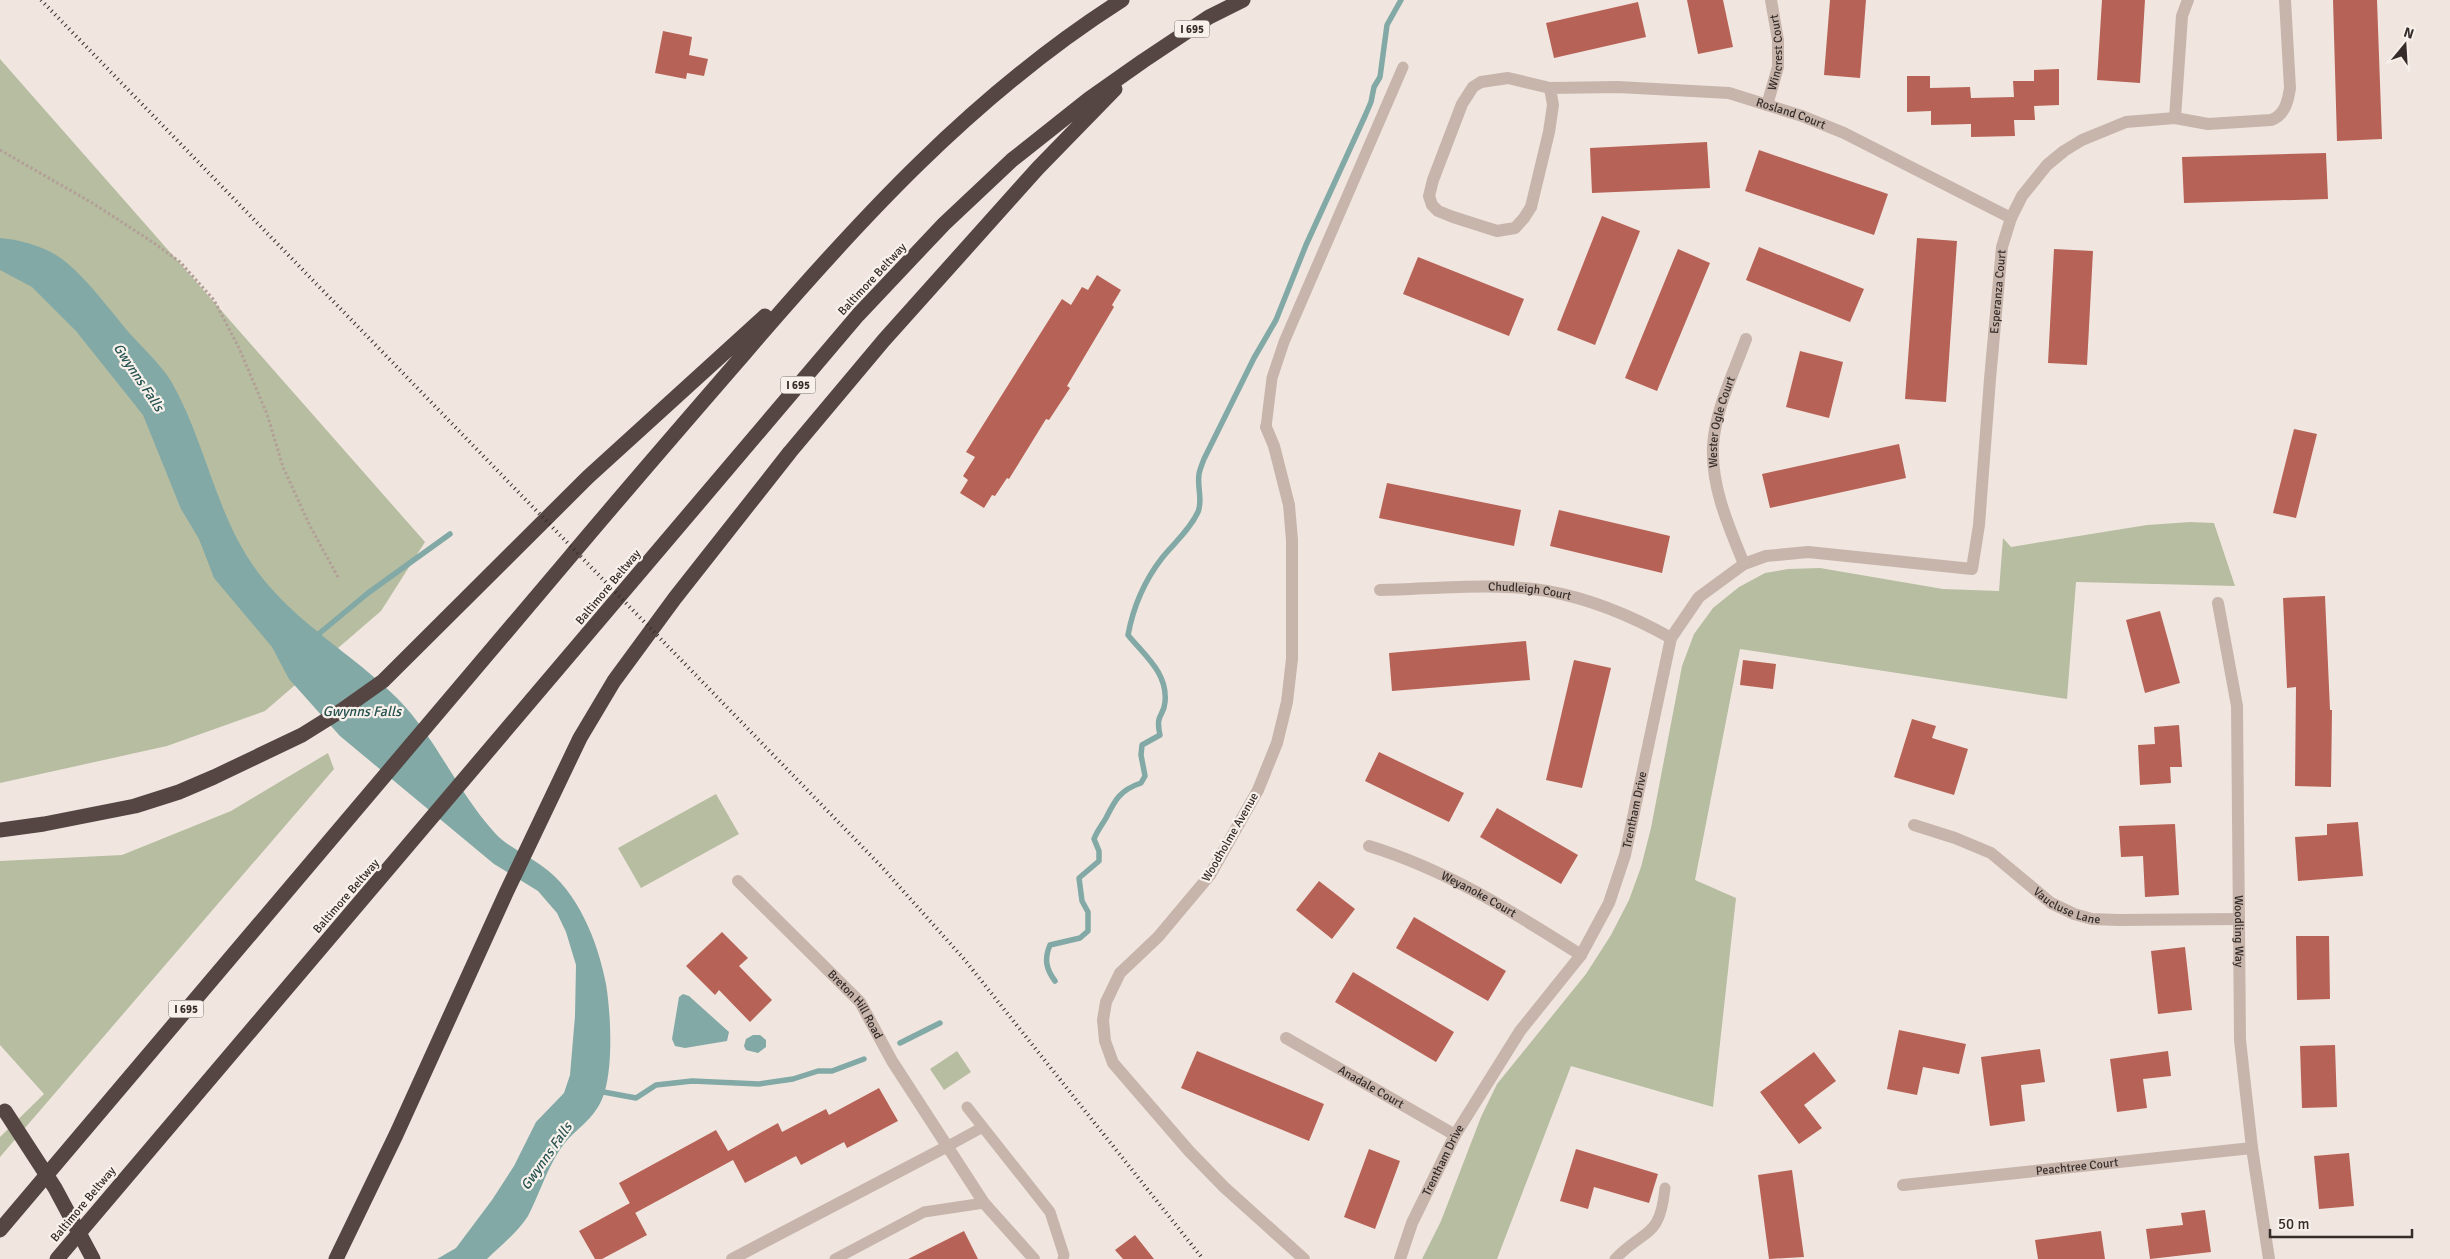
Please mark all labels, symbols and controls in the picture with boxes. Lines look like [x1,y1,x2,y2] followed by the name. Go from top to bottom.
[1765,13,1786,92] street label: Wincrest Court
[1174,20,1210,38] road number: I 695
[2380,20,2430,70] north arrow
[2402,24,2416,43] text: N
[1754,95,1828,133] street label: Rosland Court
[835,240,910,319] street label: Baltimore Beltway
[1987,249,2010,334] street label: Esperanza Court
[110,340,169,416] water label: Gwynns Falls
[1706,374,1739,468] street label: Wester Ogle Court
[780,376,816,394] road number: I 695
[572,546,645,628] street label: Baltimore Beltway
[1488,579,1573,604] street label: Chudleigh Court
[323,703,403,720] water label: Gwynns Falls
[1620,770,1651,849] street label: Trentham Drive
[1199,790,1262,885] street label: Woodholme Avenue
[310,856,383,937] street label: Baltimore Beltway
[1438,868,1519,921] street label: Weyanoke Court
[2030,884,2101,927] street label: Vaucluse Lane
[2231,895,2246,968] street label: Woodling Way
[824,967,886,1042] street label: Breton Hill Road
[168,1001,204,1018] road number: I 695
[1335,1062,1406,1112] street label: Anadale Court
[517,1118,577,1193] water label: Gwynns Falls
[1419,1122,1468,1199] street label: Trentham Drive
[2035,1155,2119,1179] street label: Peachtree Court
[47,1163,120,1245] street label: Baltimore Beltway
[2270,1206,2412,1238] scale bar
[2278,1215,2309,1233] text: 50 m

